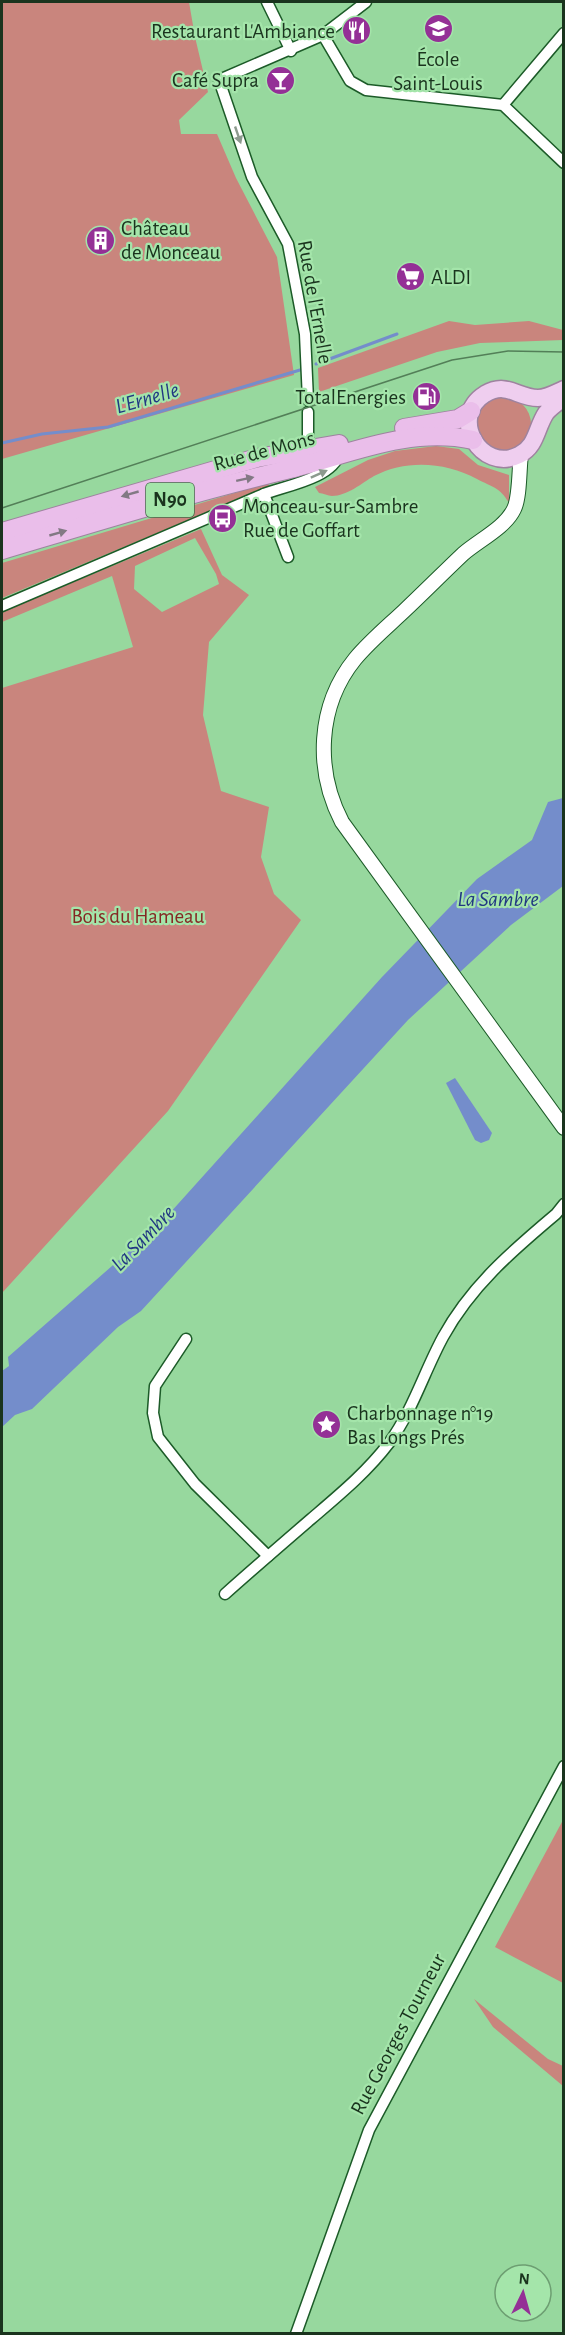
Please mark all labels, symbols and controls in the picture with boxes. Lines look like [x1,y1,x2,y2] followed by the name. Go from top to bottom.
[422,12,454,44] school or university icon: École Saint-Louis
[340,15,372,47] restaurant icon: Restaurant L'Ambiance
[151,21,335,42] place label: Restaurant L'Ambiance
[393,47,483,94] place label: École Saint-Louis
[264,64,296,96] bar icon: Café Supra
[172,70,259,91] place label: Café Supra
[234,126,243,144] one-way arrow
[121,218,221,263] place label: Château de Monceau
[84,224,116,256] building icon: Château de Monceau
[294,239,336,365] street label: Rue de l'Ernelle
[394,261,426,293] supermarket icon: ALDI
[431,267,471,288] place label: ALDI
[113,378,181,418] water label: L'Ernelle
[411,381,443,413] fuel station icon: TotalEnergies
[295,387,406,408] place label: TotalEnergies
[211,427,317,475] street label: Rue de Mons
[310,469,328,479] one-way arrow
[236,474,255,483] one-way arrow
[146,483,194,517] road number: N90
[121,490,139,499] one-way arrow
[243,496,418,541] place label: Monceau-sur-Sambre Rue de Goffart
[206,502,238,534] bus stop icon: Monceau-sur-Sambre Rue de Goffart
[49,528,67,537] one-way arrow
[457,888,539,910] water label: La Sambre
[71,906,205,927] park label: Bois du Hameau
[107,1201,179,1275] water label: La Sambre
[347,1403,493,1448] place label: Charbonnage n°19 Bas Longs Prés
[310,1409,342,1441] place icon: Charbonnage n°19 Bas Longs Prés
[347,1950,449,2118] street label: Rue Georges Tourneur
[493,2263,553,2323] north arrow
[518,2271,530,2288] text: N

